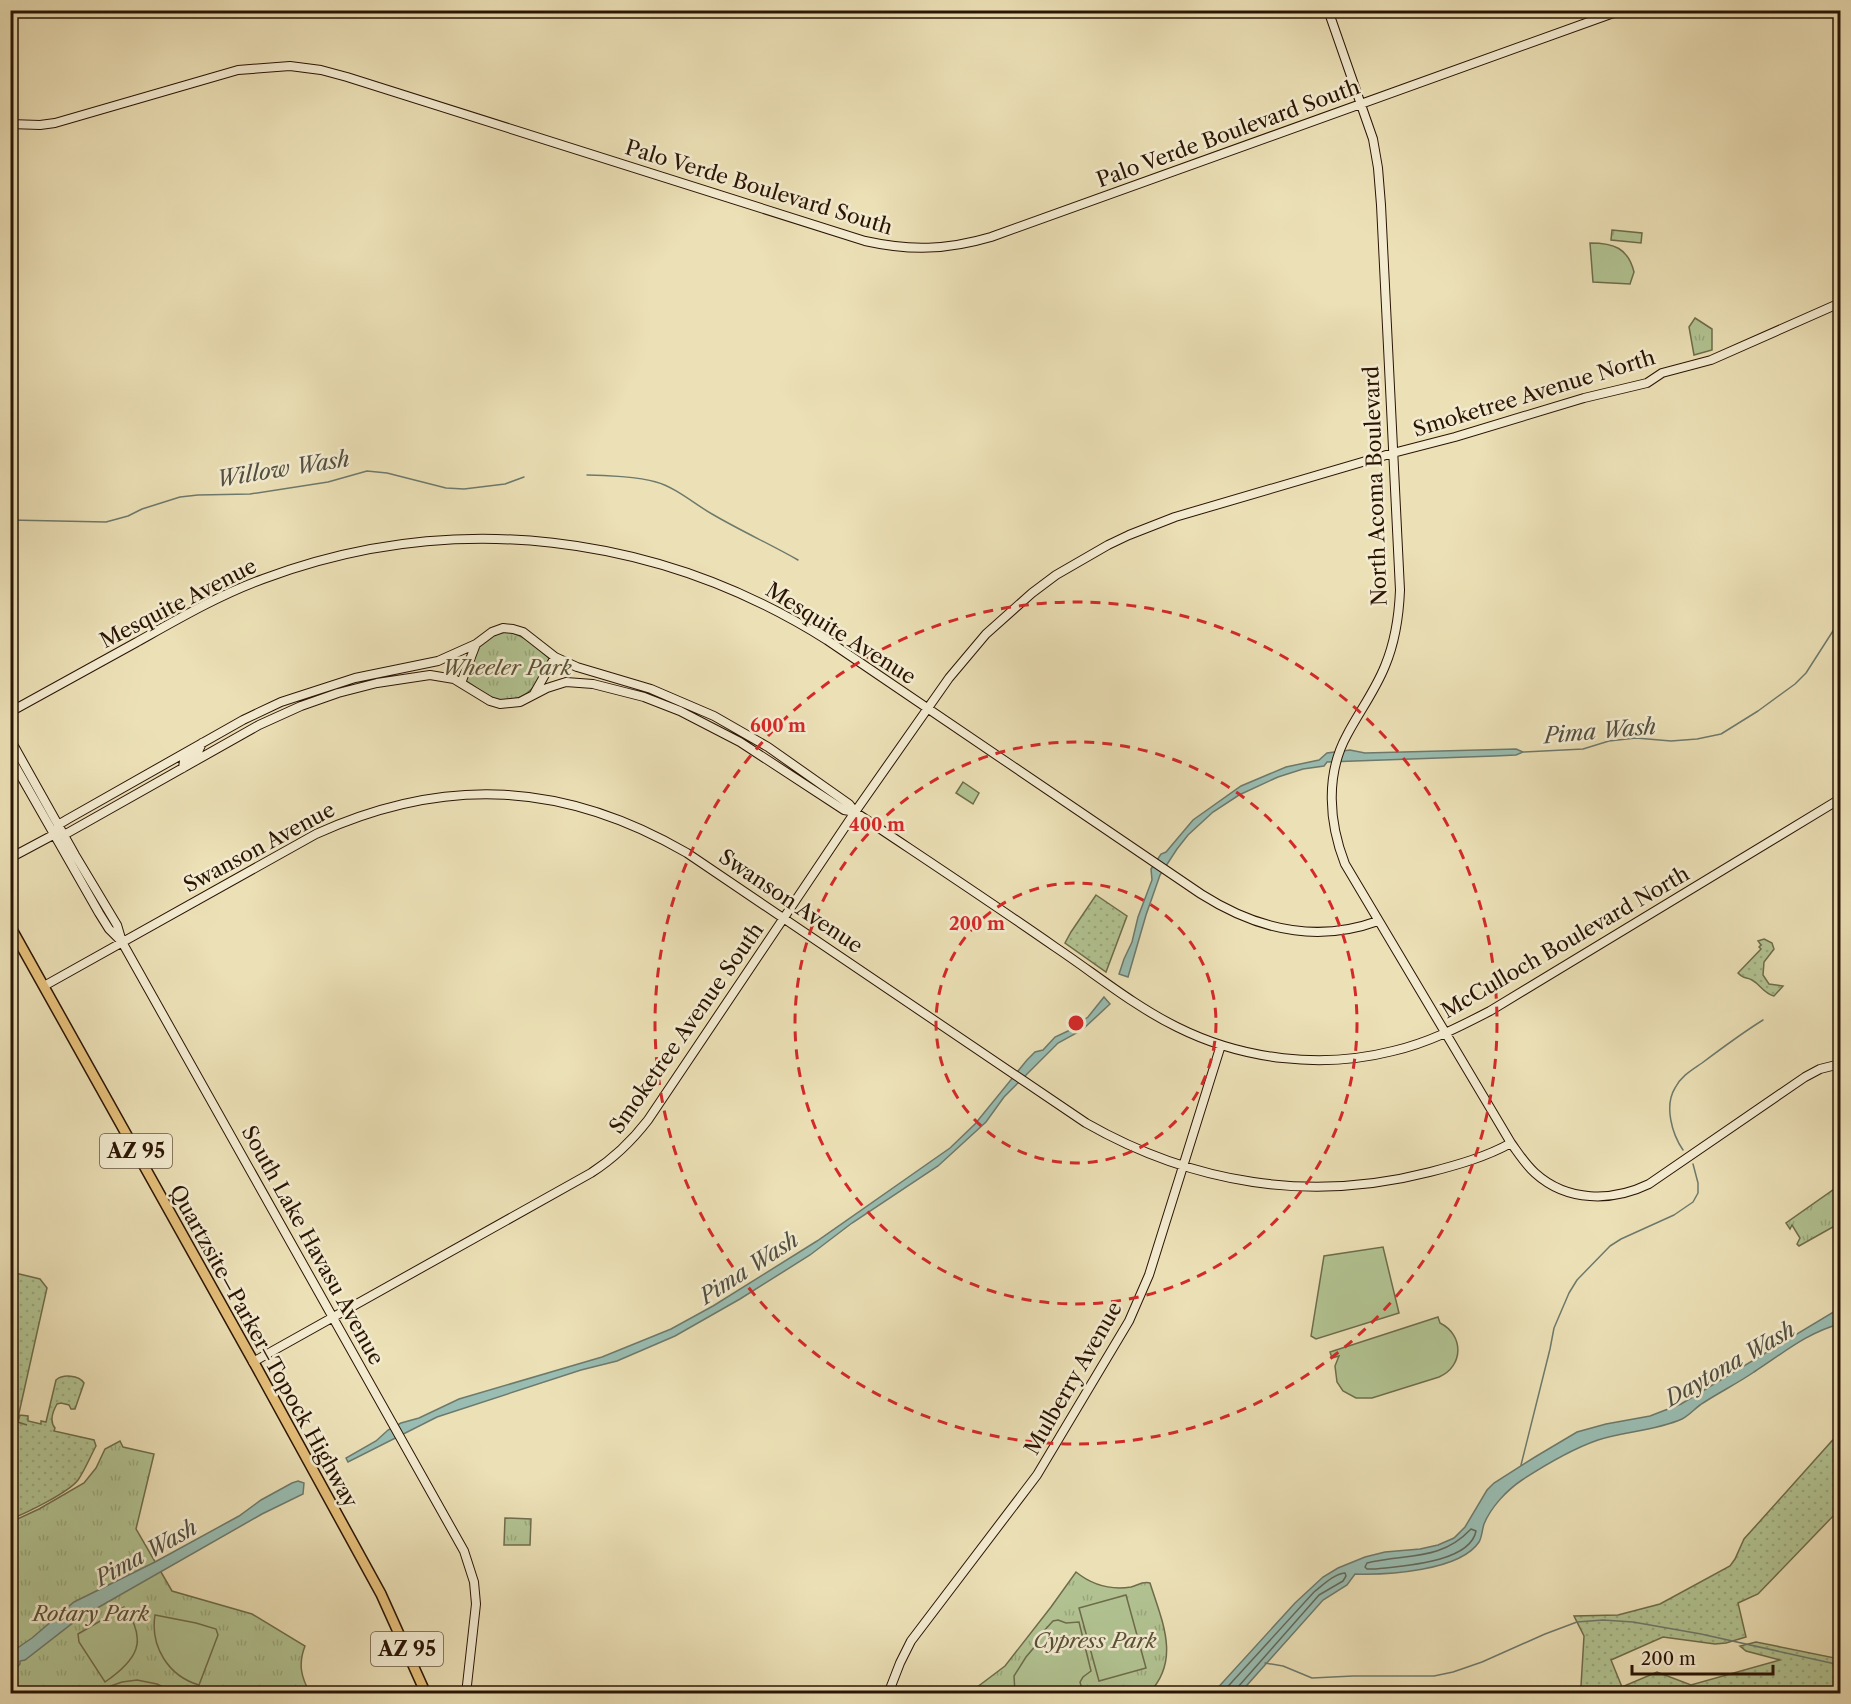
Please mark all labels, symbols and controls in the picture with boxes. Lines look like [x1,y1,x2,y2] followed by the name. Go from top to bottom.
[1093,74,1363,192] street label: Palo Verde Boulevard South
[622,134,896,240] street label: Palo Verde Boulevard South
[1410,344,1658,442] street label: Smoketree Avenue North
[1358,365,1392,606] street label: North Acoma Boulevard
[215,445,351,493] water label: Willow Wash
[96,553,260,653] street label: Mesquite Avenue
[761,577,921,689] street label: Mesquite Avenue
[442,655,572,680] park label: Wheeler Park
[1541,713,1657,750] water label: Pima Wash
[750,715,806,737] text: 600 m
[179,797,339,897] street label: Swanson Avenue
[849,814,905,836] text: 400 m
[714,844,868,958] street label: Swanson Avenue
[1437,861,1693,1023] street label: McCulloch Boulevard North
[949,913,1005,935] text: 200 m
[604,918,768,1138] street label: Smoketree Avenue South
[1066,1013,1086,1033] centre of rings
[237,1121,389,1369] street label: South Lake Havasu Avenue
[100,1134,172,1168] road number: AZ 95
[165,1180,364,1512] street label: Quartzsite–Parker–Topock Highway
[693,1226,804,1311] water label: Pima Wash
[1019,1297,1127,1459] street label: Mulberry Avenue
[1658,1316,1800,1413] water label: Daytona Wash
[88,1514,202,1593] water label: Pima Wash
[31,1601,149,1626] park label: Rotary Park
[1033,1628,1157,1653] park label: Cypress Park
[371,1632,443,1666] road number: AZ 95
[1632,1638,1773,1676] scale bar
[1641,1648,1696,1670] text: 200 m

